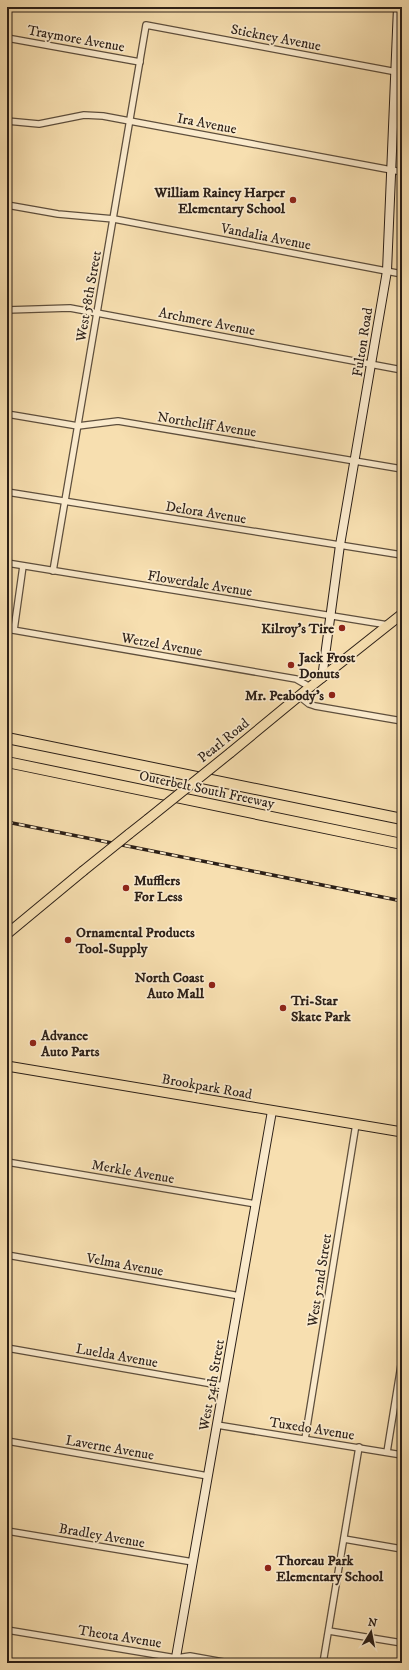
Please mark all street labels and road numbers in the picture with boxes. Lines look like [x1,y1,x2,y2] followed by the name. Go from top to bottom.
[229,20,323,56] street label: Stickney Avenue
[26,22,126,56] street label: Traymore Avenue
[175,109,238,139] street label: Ira Avenue
[218,219,313,255] street label: Vandalia Avenue
[72,249,106,344] street label: West 58th Street
[157,304,257,340] street label: Archmere Avenue
[349,306,377,378] street label: Fulton Road
[156,408,258,442] street label: Northcliff Avenue
[164,498,248,528] street label: Delora Avenue
[146,567,254,601] street label: Flowerdale Avenue
[119,629,204,661] street label: Wetzel Avenue
[194,715,253,767] street label: Pearl Road
[137,767,277,813] street label: Outerbelt South Freeway
[160,1070,253,1104] street label: Brookpark Road
[90,1156,176,1188] street label: Merkle Avenue
[304,1232,336,1329] street label: West 52nd Street
[84,1249,165,1281] street label: Velma Avenue
[195,1338,229,1433] street label: West 54th Street
[74,1340,160,1372] street label: Luelda Avenue
[268,1413,356,1445] street label: Tuxedo Avenue
[64,1431,156,1465] street label: Laverne Avenue
[57,1520,146,1552] street label: Bradley Avenue
[77,1622,163,1653] street label: Theota Avenue

